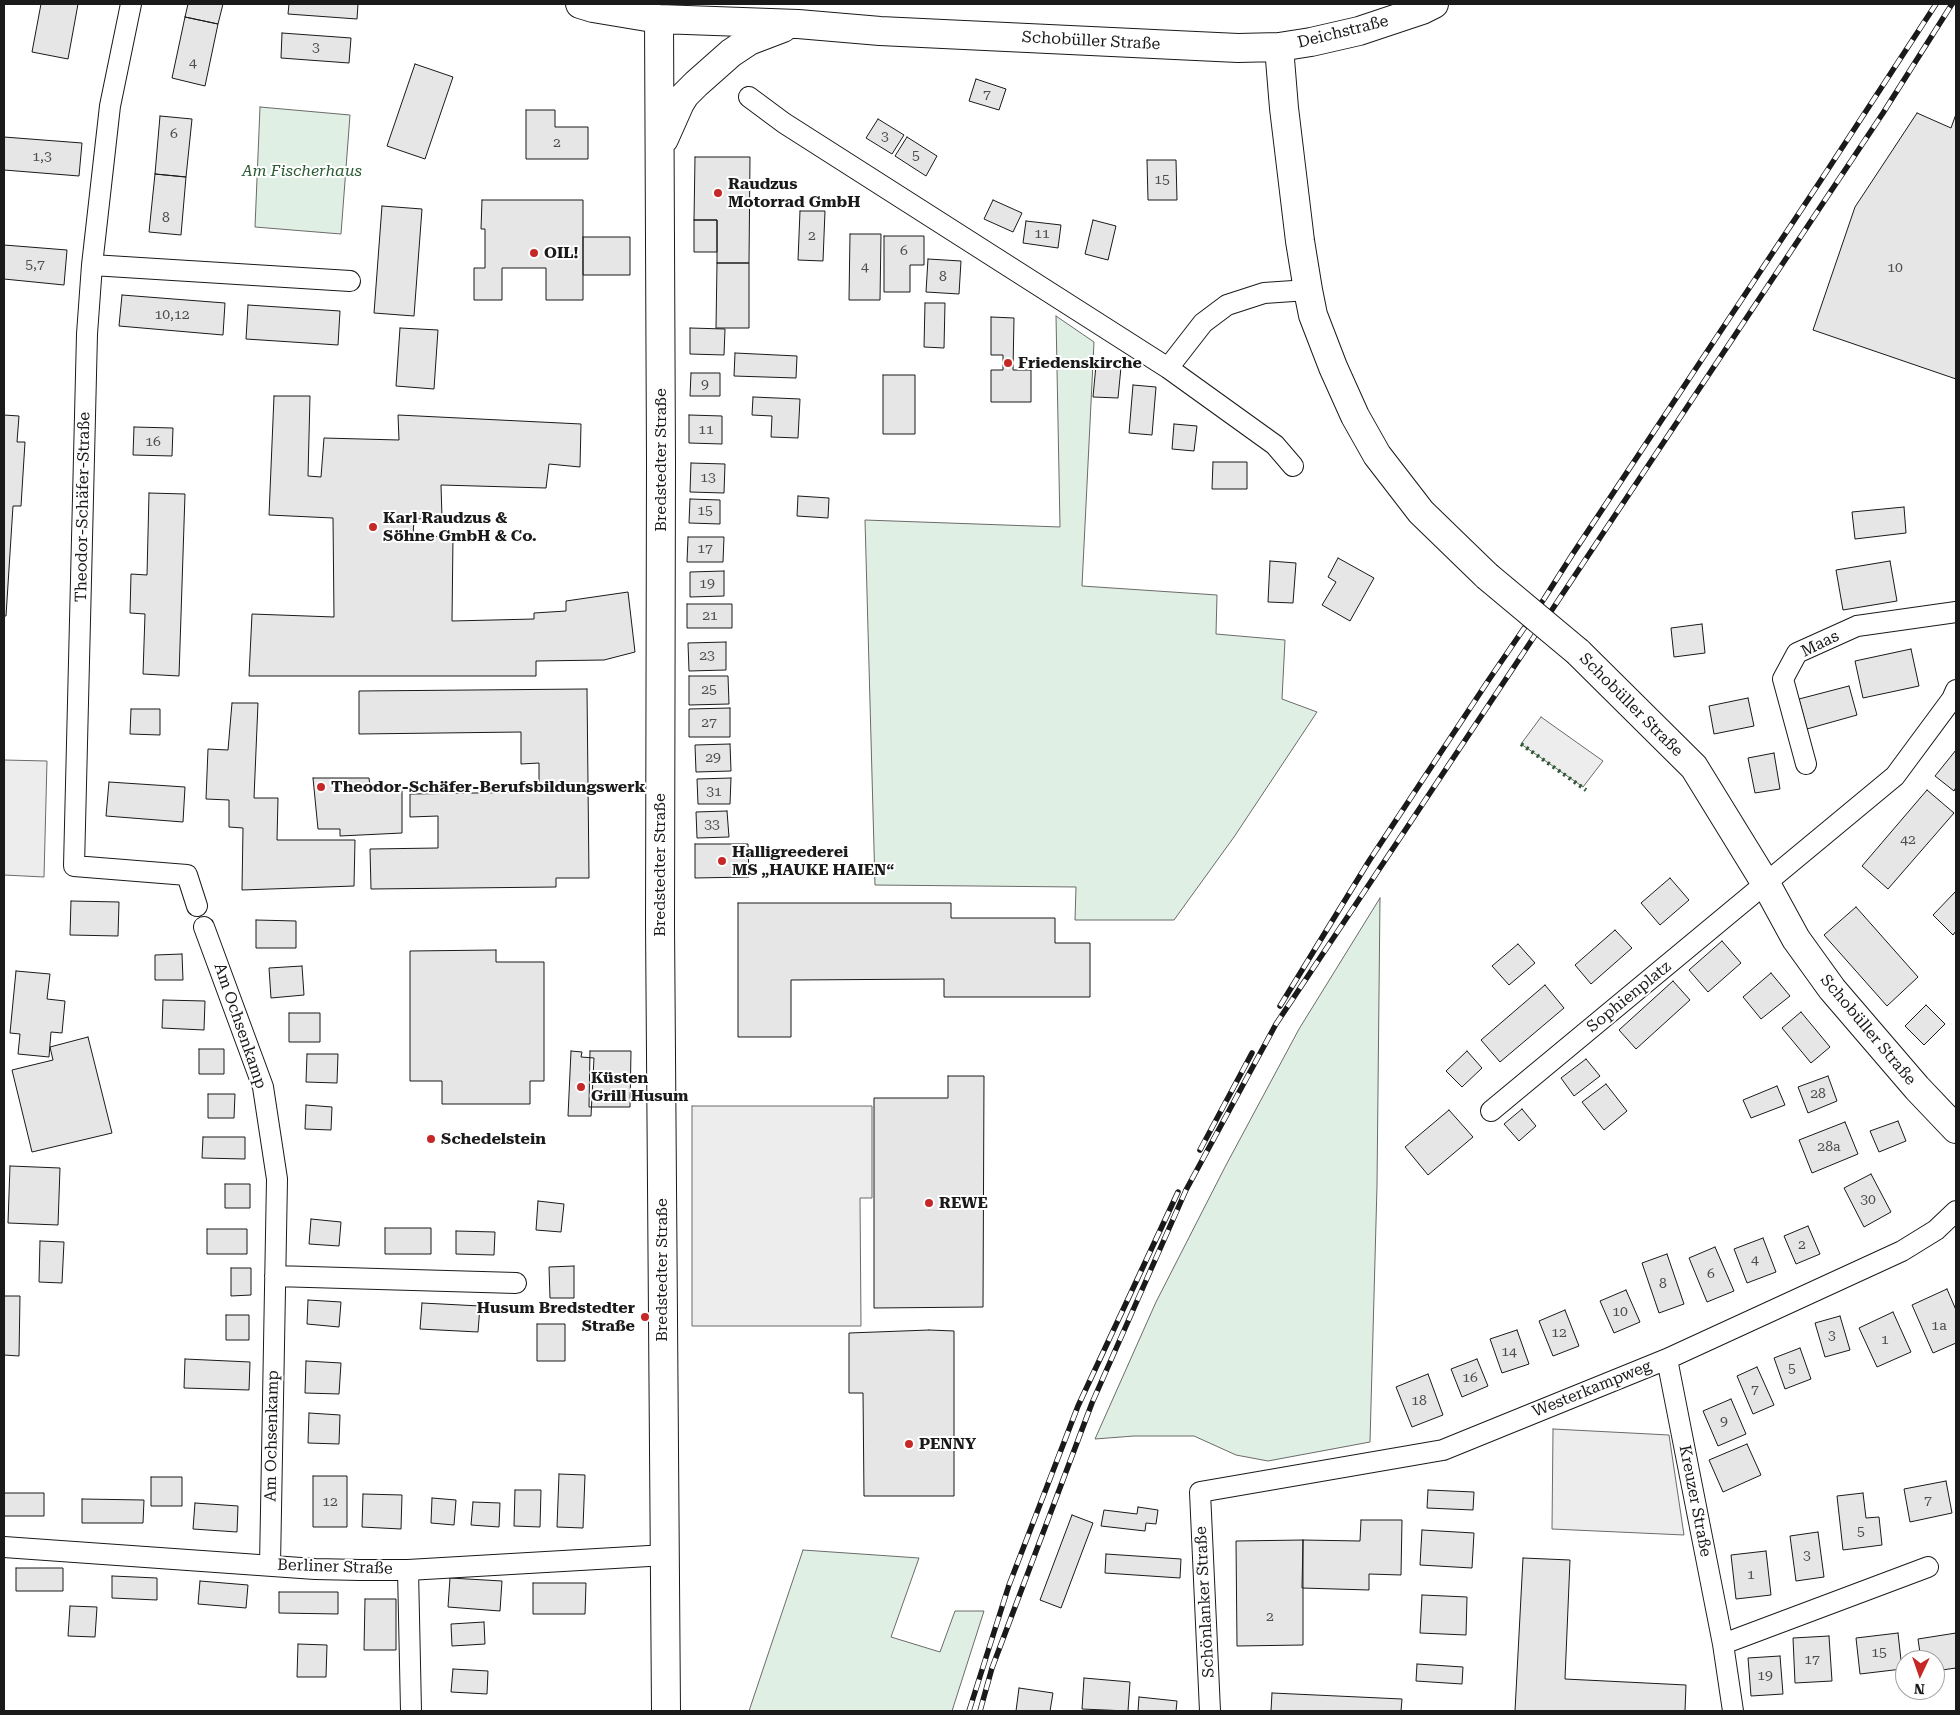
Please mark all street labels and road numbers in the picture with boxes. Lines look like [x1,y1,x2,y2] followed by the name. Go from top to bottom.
[1296,11,1390,53] street label: Deichstraße
[1021,28,1161,54] street label: Schobüller Straße
[651,388,671,532] street label: Bredstedter Straße
[72,412,94,602] street label: Theodor-Schäfer-Straße
[1798,627,1842,661] street label: Maas
[1575,649,1687,761] street label: Schobüller Straße
[650,793,670,937] street label: Bredstedter Straße
[1583,957,1675,1037] street label: Sophienplatz
[210,961,270,1091] street label: Am Ochsenkamp
[1816,971,1920,1089] street label: Schobüller Straße
[652,1198,672,1342] street label: Bredstedter Straße
[1530,1356,1654,1422] street label: Westerkampweg
[261,1370,283,1502] street label: Am Ochsenkamp
[1675,1443,1715,1559] street label: Kreuzer Straße
[1191,1526,1219,1678] street label: Schönlanker Straße
[277,1555,393,1579] street label: Berliner Straße

